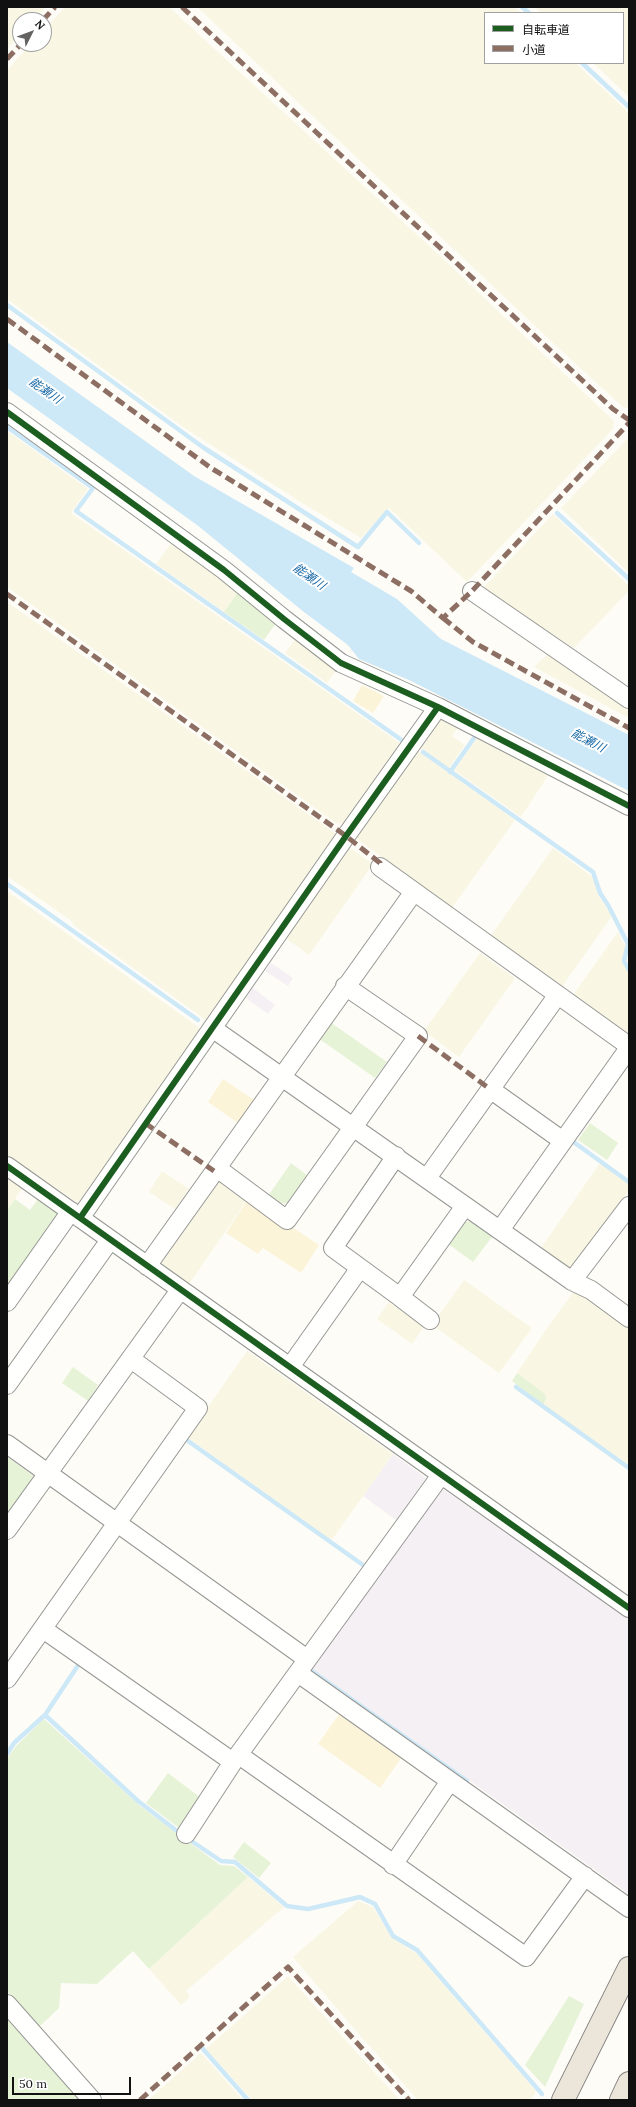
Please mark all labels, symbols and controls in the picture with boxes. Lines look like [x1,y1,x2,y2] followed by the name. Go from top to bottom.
[12,12,52,52] north arrow
[484,12,624,64] legend
[32,17,48,32] text: N
[522,22,570,37] text: 自転車道
[522,42,546,57] text: 小道
[26,375,64,407] water label: 能瀬川
[290,561,328,593] water label: 能瀬川
[569,726,607,756] water label: 能瀬川
[14,2069,133,2095] scale bar
[19,2076,47,2091] text: 50 m

